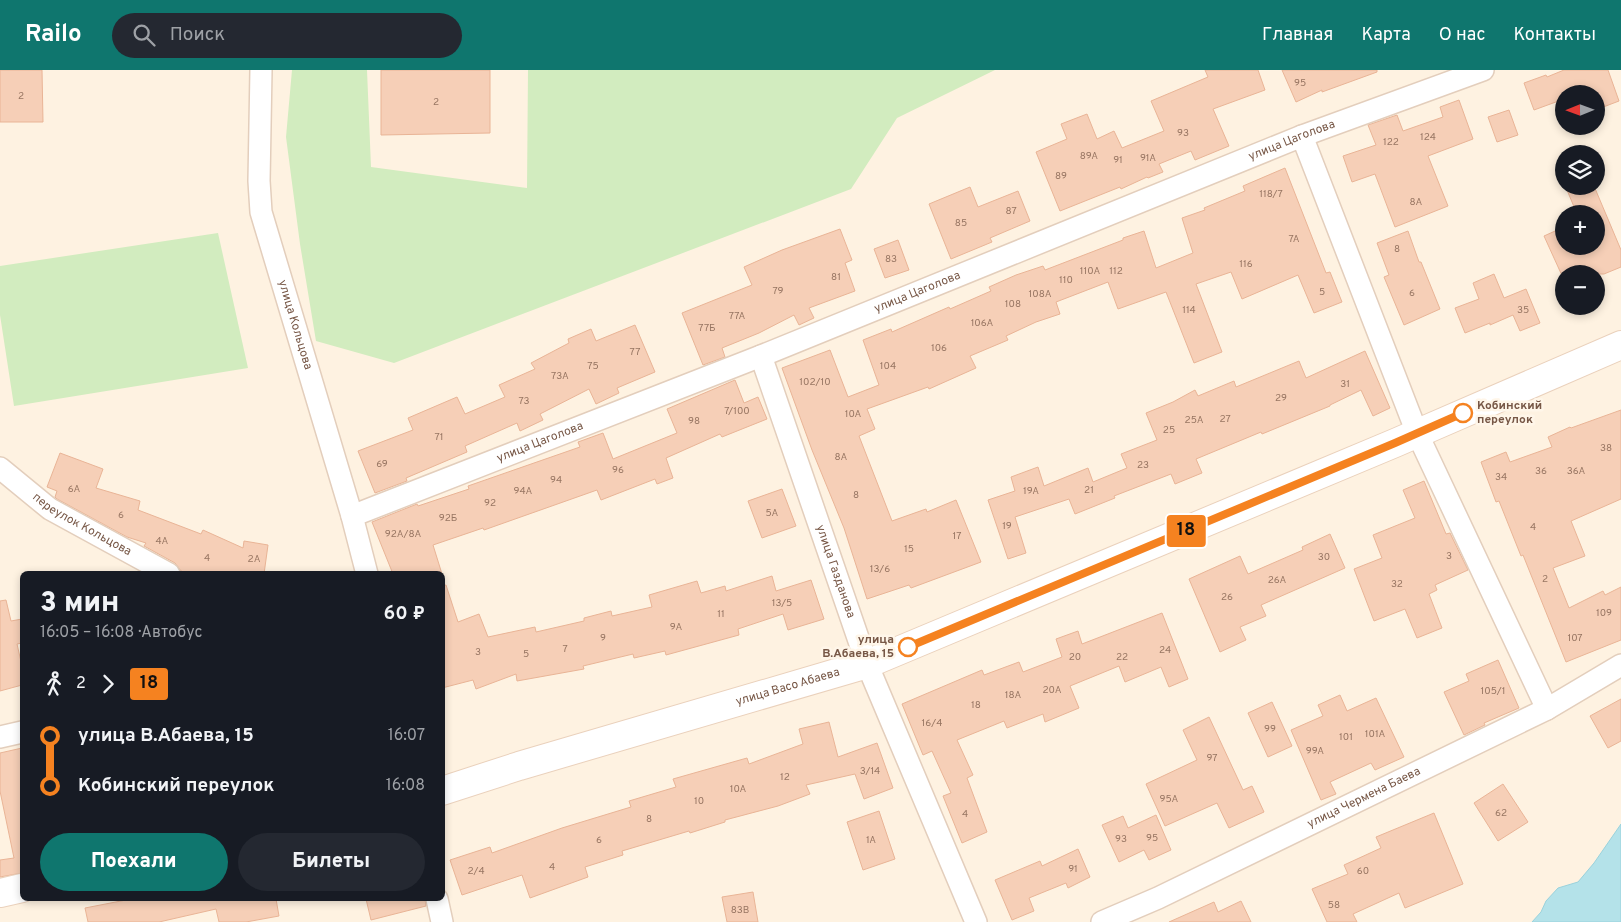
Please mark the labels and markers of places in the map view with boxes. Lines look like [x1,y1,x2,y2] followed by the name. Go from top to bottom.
[1477,398,1542,428] place label: Кобинский переулок
[1453,403,1473,423] marker: Кобинский переулок
[822,632,894,662] place label: улица В.Абаева, 15
[898,637,918,657] marker: улица В.Абаева, 15

